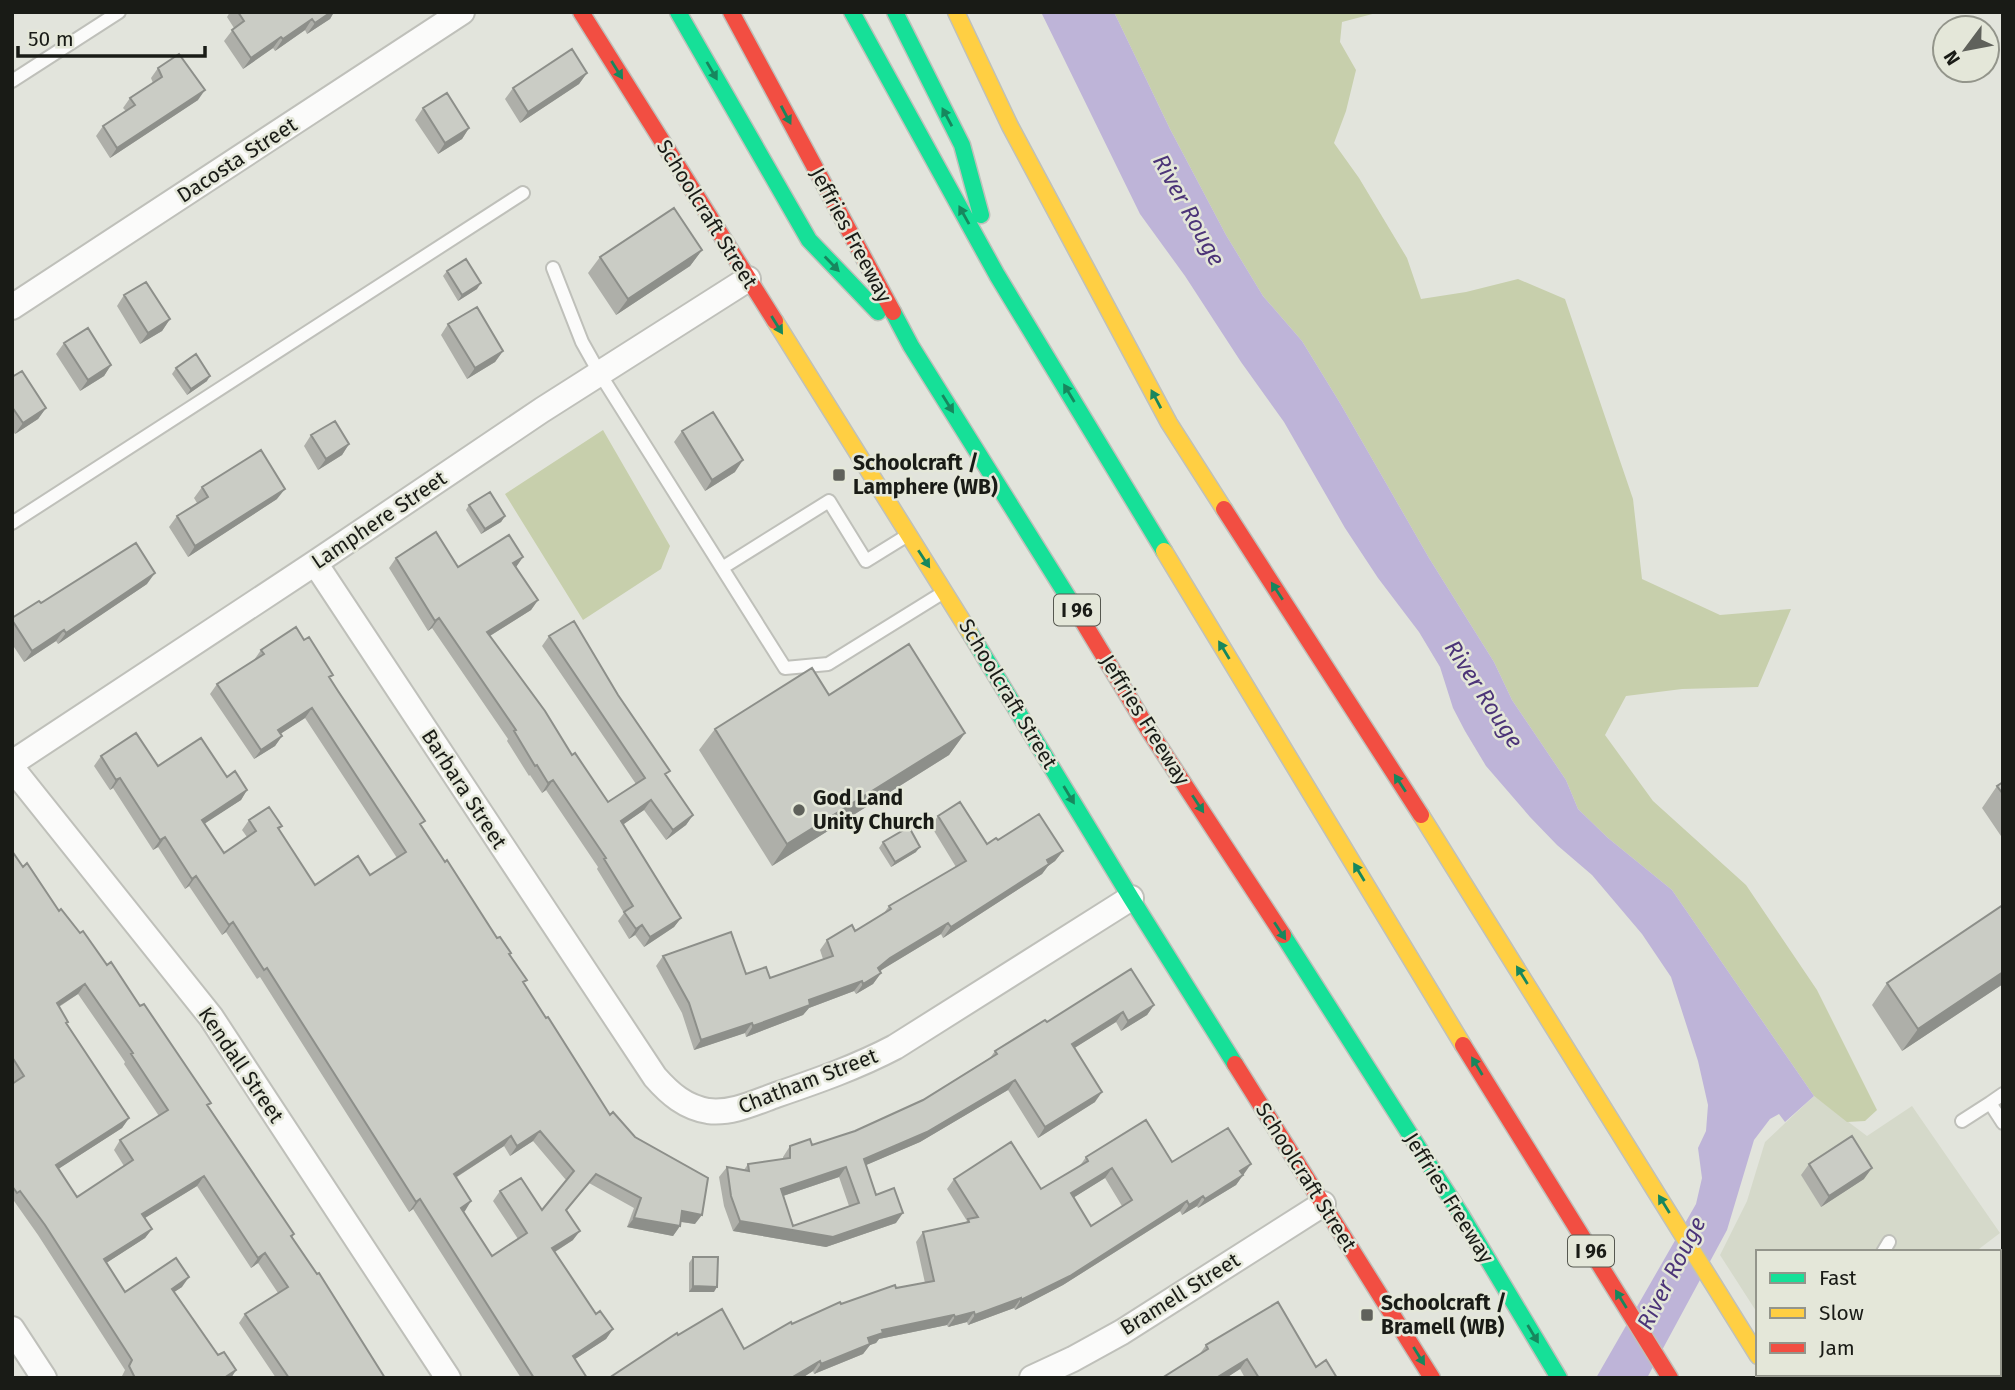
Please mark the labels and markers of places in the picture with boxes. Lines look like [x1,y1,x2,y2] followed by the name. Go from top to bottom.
[853,450,998,500] place label: Schoolcraft / Lamphere (WB)
[831,467,847,483] marker: Schoolcraft / Lamphere (WB)
[813,785,935,835] place label: God Land Unity Church
[791,802,807,818] marker: God Land Unity Church
[1381,1290,1507,1340] place label: Schoolcraft / Bramell (WB)
[1359,1307,1375,1323] marker: Schoolcraft / Bramell (WB)

